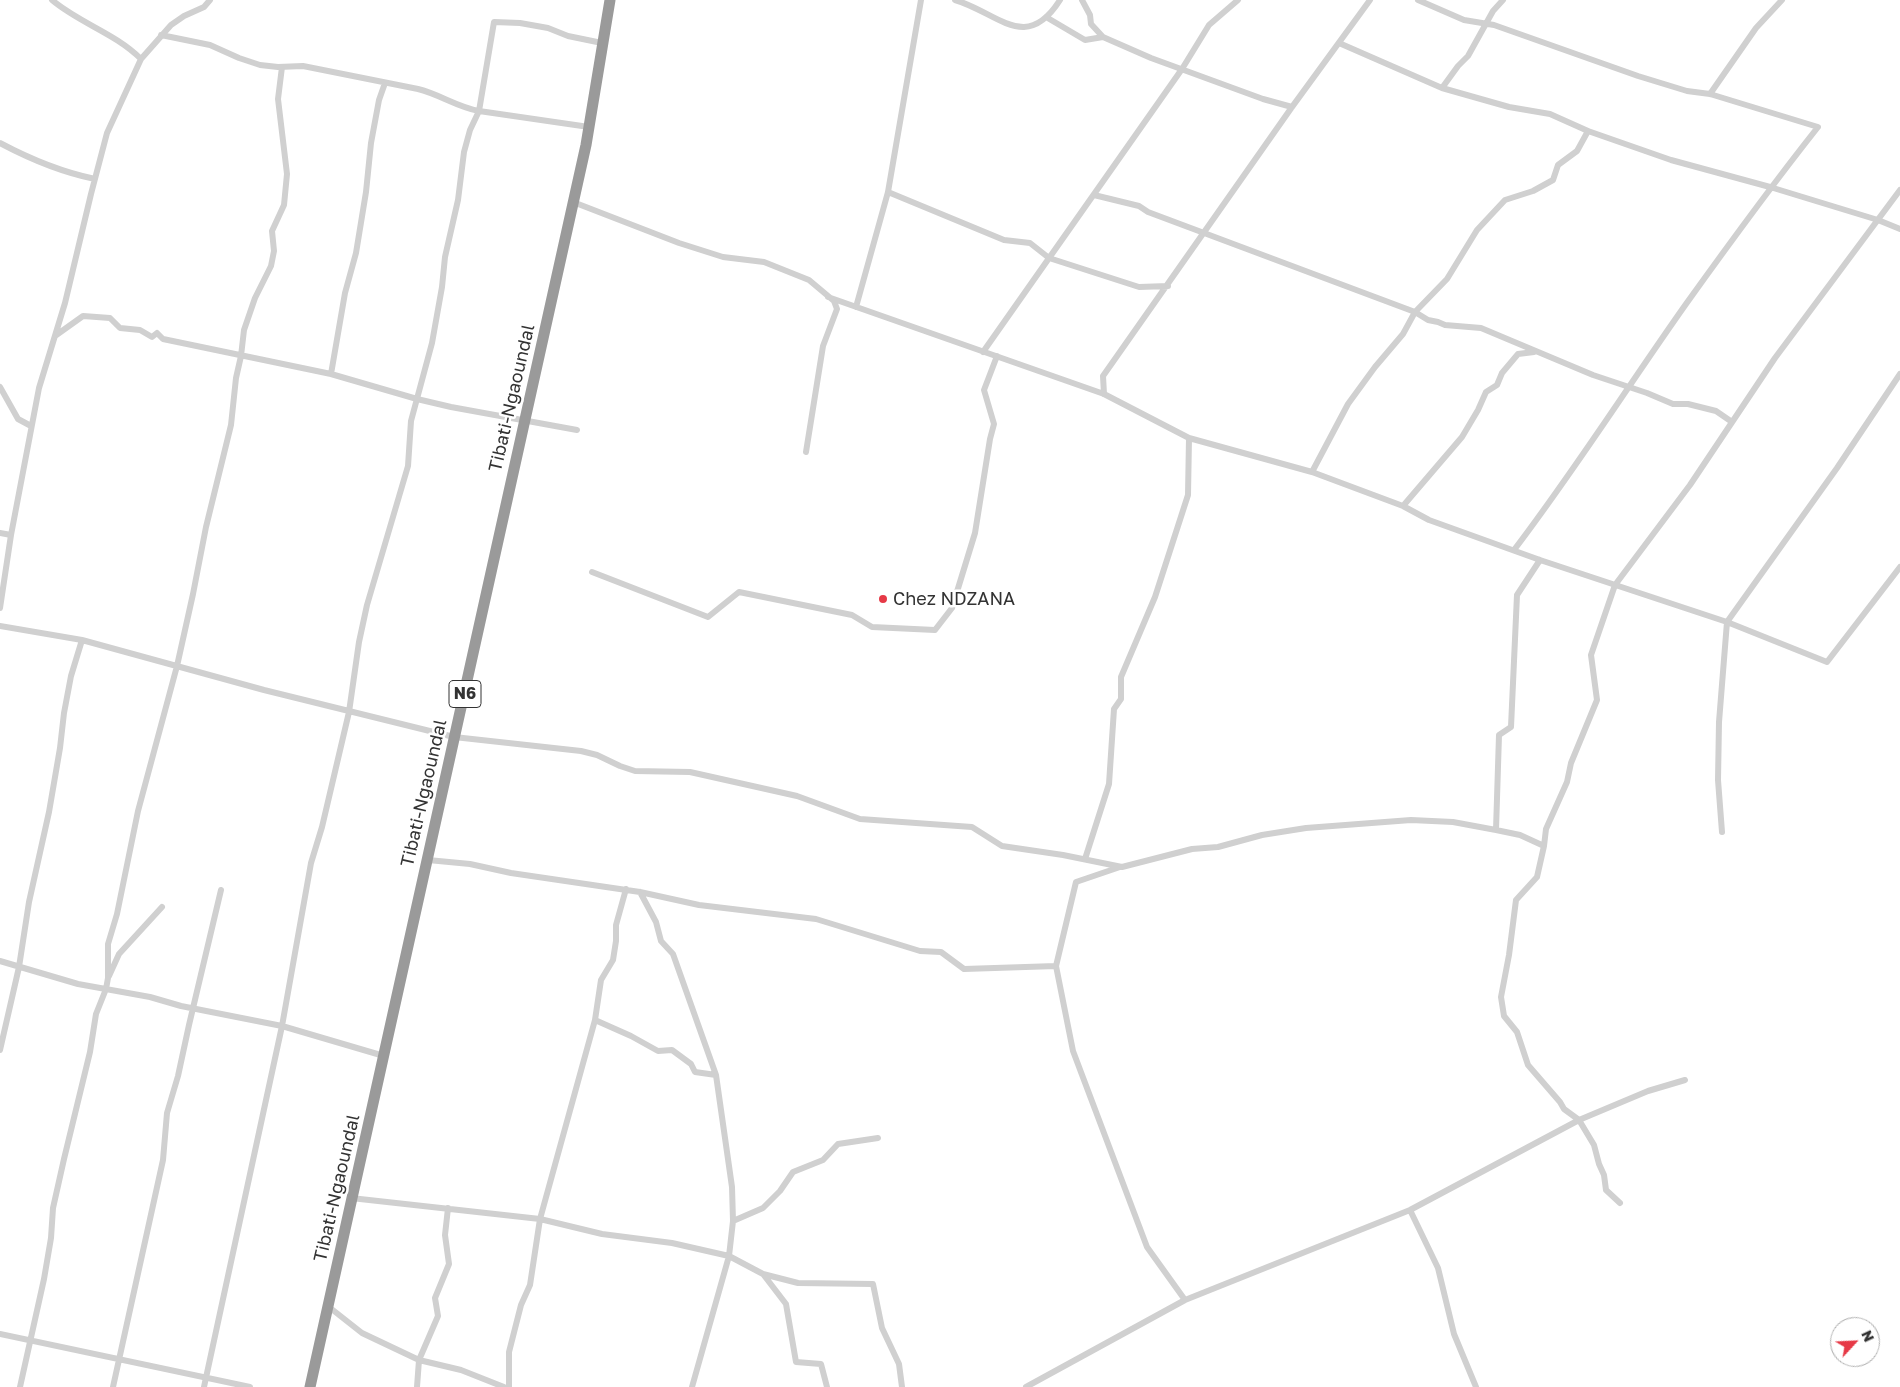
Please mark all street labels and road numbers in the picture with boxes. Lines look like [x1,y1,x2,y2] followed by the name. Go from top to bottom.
[485,322,539,474] street label: Tibati-Ngaoundal
[449,681,481,708] road number: N6
[397,717,451,869] street label: Tibati-Ngaoundal
[310,1112,364,1264] street label: Tibati-Ngaoundal

